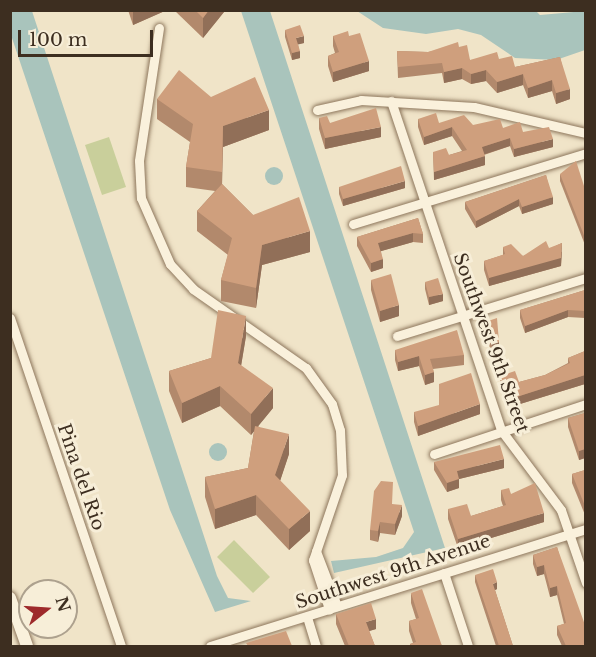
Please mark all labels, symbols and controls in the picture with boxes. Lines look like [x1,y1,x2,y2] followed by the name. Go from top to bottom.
[21,18,156,56] scale bar
[29,29,87,51] text: 100 m
[448,250,534,436] street label: Southwest 9th Street
[53,421,109,533] street label: Pina del Rio
[293,530,493,614] street label: Southwest 9th Avenue
[18,579,78,639] north arrow
[52,594,75,614] text: N

